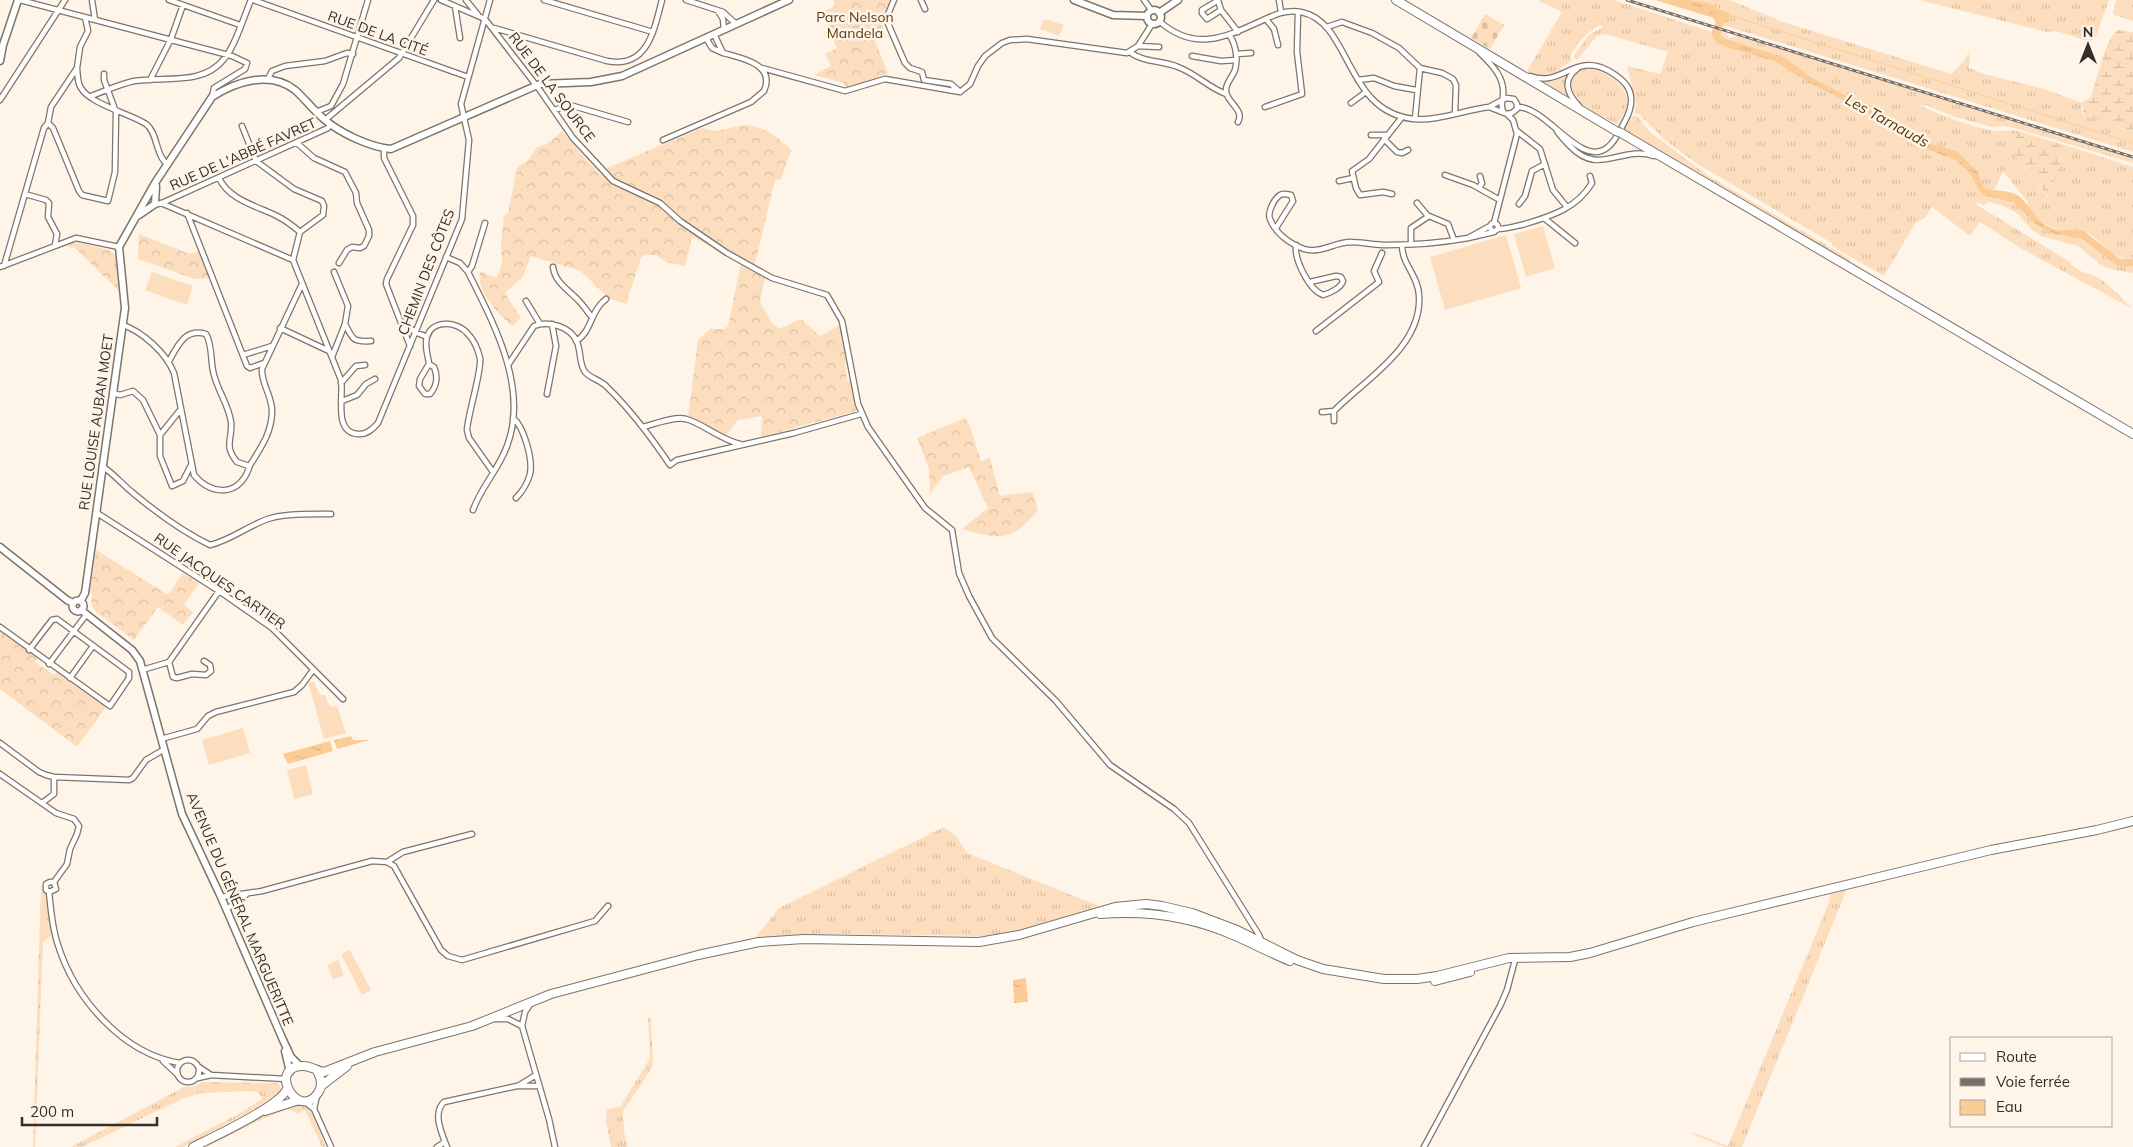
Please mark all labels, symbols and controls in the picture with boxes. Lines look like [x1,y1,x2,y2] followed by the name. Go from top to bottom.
[325,7,431,59] street label: RUE DE LA CITÉ
[816,8,894,42] park label: Parc Nelson Mandela
[2063,20,2113,70] north arrow
[2083,23,2093,41] text: N
[505,29,599,145] street label: RUE DE LA SOURCE
[1842,90,1932,151] water label: Les Tarnauds
[167,113,320,194] street label: RUE DE L'ABBÉ FAVRET
[394,206,459,338] street label: CHEMIN DES CÔTES
[75,332,117,511] street label: RUE LOUISE AUBAN MOET
[151,529,289,633] street label: RUE JACQUES CARTIER
[183,790,297,1028] street label: AVENUE DU GÉNÉRAL MARGUERITTE
[1950,1037,2113,1127] legend
[1996,1047,2037,1066] text: Route
[1996,1072,2070,1091] text: Voie ferrée
[22,1094,158,1126] scale bar
[1996,1097,2022,1116] text: Eau
[30,1102,74,1121] text: 200 m

